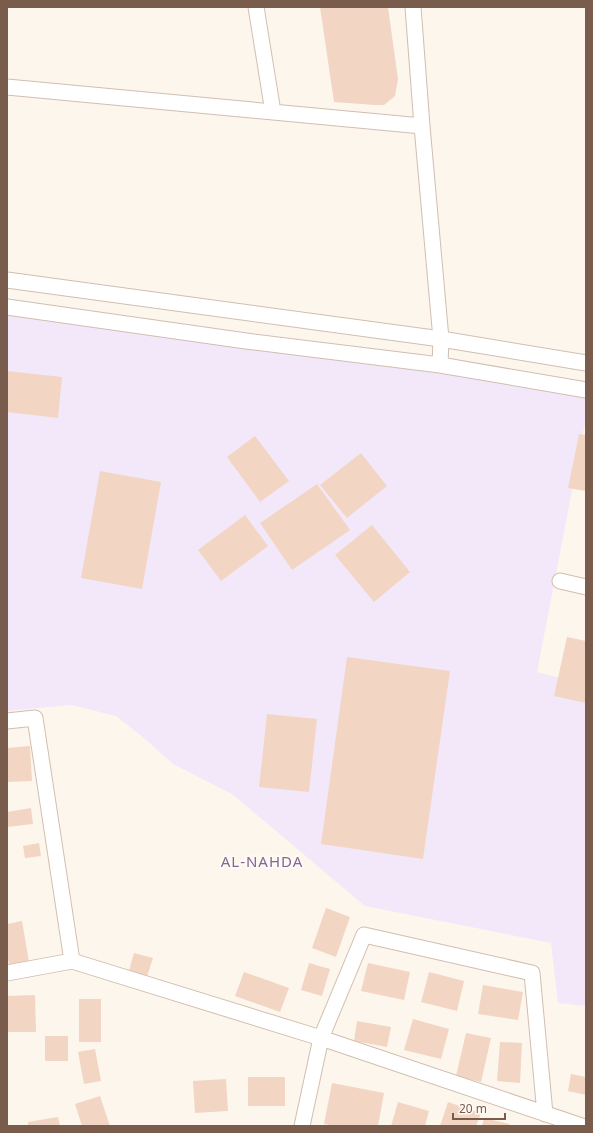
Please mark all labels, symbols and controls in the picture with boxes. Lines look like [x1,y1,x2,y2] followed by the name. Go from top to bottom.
[221,851,303,871] district label: AL-NAHDA
[453,1095,505,1121] scale bar
[459,1100,487,1117] text: 20 m

